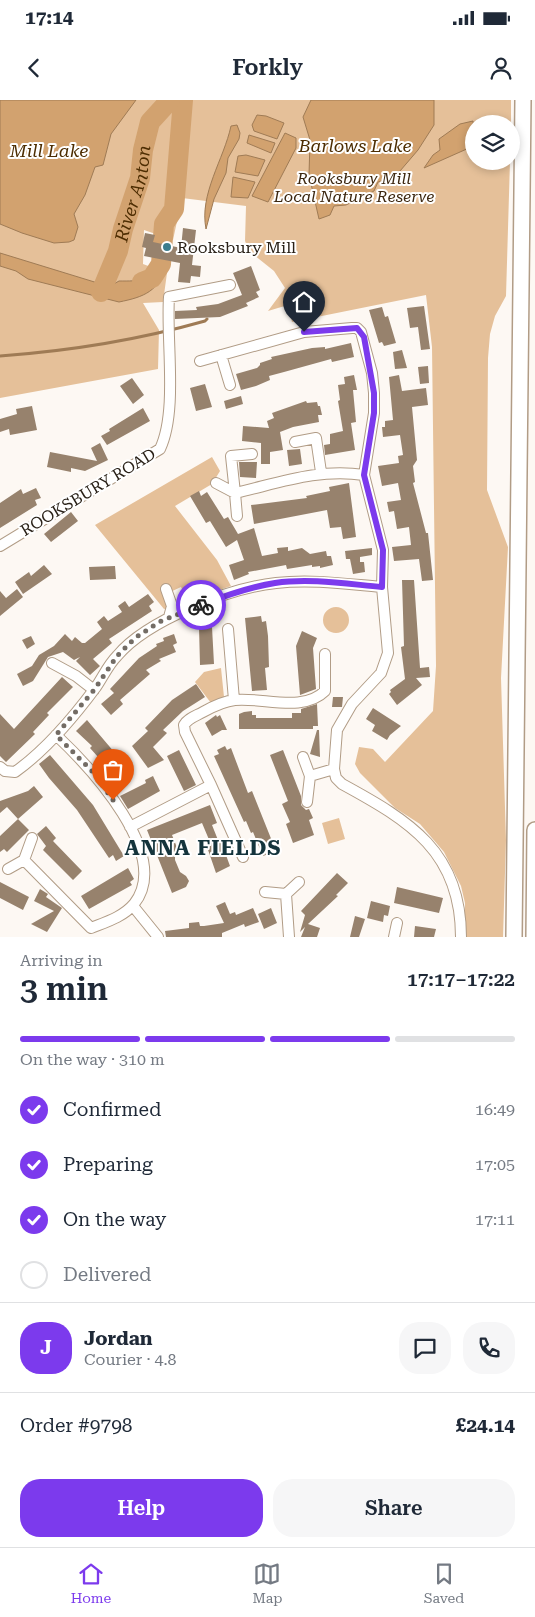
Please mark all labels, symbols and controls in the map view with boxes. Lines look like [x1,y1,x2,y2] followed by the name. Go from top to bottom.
[25,6,74,29] text: 17:14
[20,54,48,82] icon: back
[487,54,515,82] icon: person
[232,55,303,80] text: Forkly
[465,115,520,170] map controls
[465,115,520,170] button: layers
[297,135,412,156] water label: Barlows Lake
[9,140,88,161] water label: Mill Lake
[110,144,154,245] water label: River Anton
[273,169,434,206] park label: Rooksbury Mill Local Nature Reserve
[177,238,296,257] place label: Rooksbury Mill
[161,241,173,253] marker: Rooksbury Mill
[283,281,325,332] pin
[290,288,318,316] icon: home
[17,444,159,540] street label: ROOKSBURY ROAD
[176,580,226,630] courier
[187,591,215,619] icon: bike
[92,749,134,800] pin
[99,756,127,784] icon: bag
[124,836,282,860] district label: ANNA FIELDS
[20,951,103,970] text: Arriving in
[407,968,515,991] text: 17:17–17:22
[20,970,108,1008] text: 3 min
[20,1050,165,1069] text: On the way · 310 m
[20,1096,48,1124] icon: check
[63,1098,161,1121] text: Confirmed
[475,1100,515,1119] text: 16:49
[20,1151,48,1179] icon: check
[63,1153,153,1176] text: Preparing
[475,1155,515,1174] text: 17:05
[20,1206,48,1234] icon: check
[63,1208,166,1231] text: On the way
[475,1210,515,1229] text: 17:11
[63,1263,151,1286] text: Delivered
[399,1322,451,1374] button: chat
[463,1322,515,1374] button: phone
[84,1327,153,1350] text: Jordan
[40,1336,52,1359] text: J
[84,1350,177,1369] text: Courier · 4.8
[20,1414,132,1437] text: Order #9798
[456,1414,515,1437] text: £24.14
[20,1479,263,1537] button: Help
[273,1479,515,1537] button: Share
[71,1560,111,1606] tab: Home
[253,1560,282,1606] tab: Map
[424,1560,464,1606] tab: Saved

